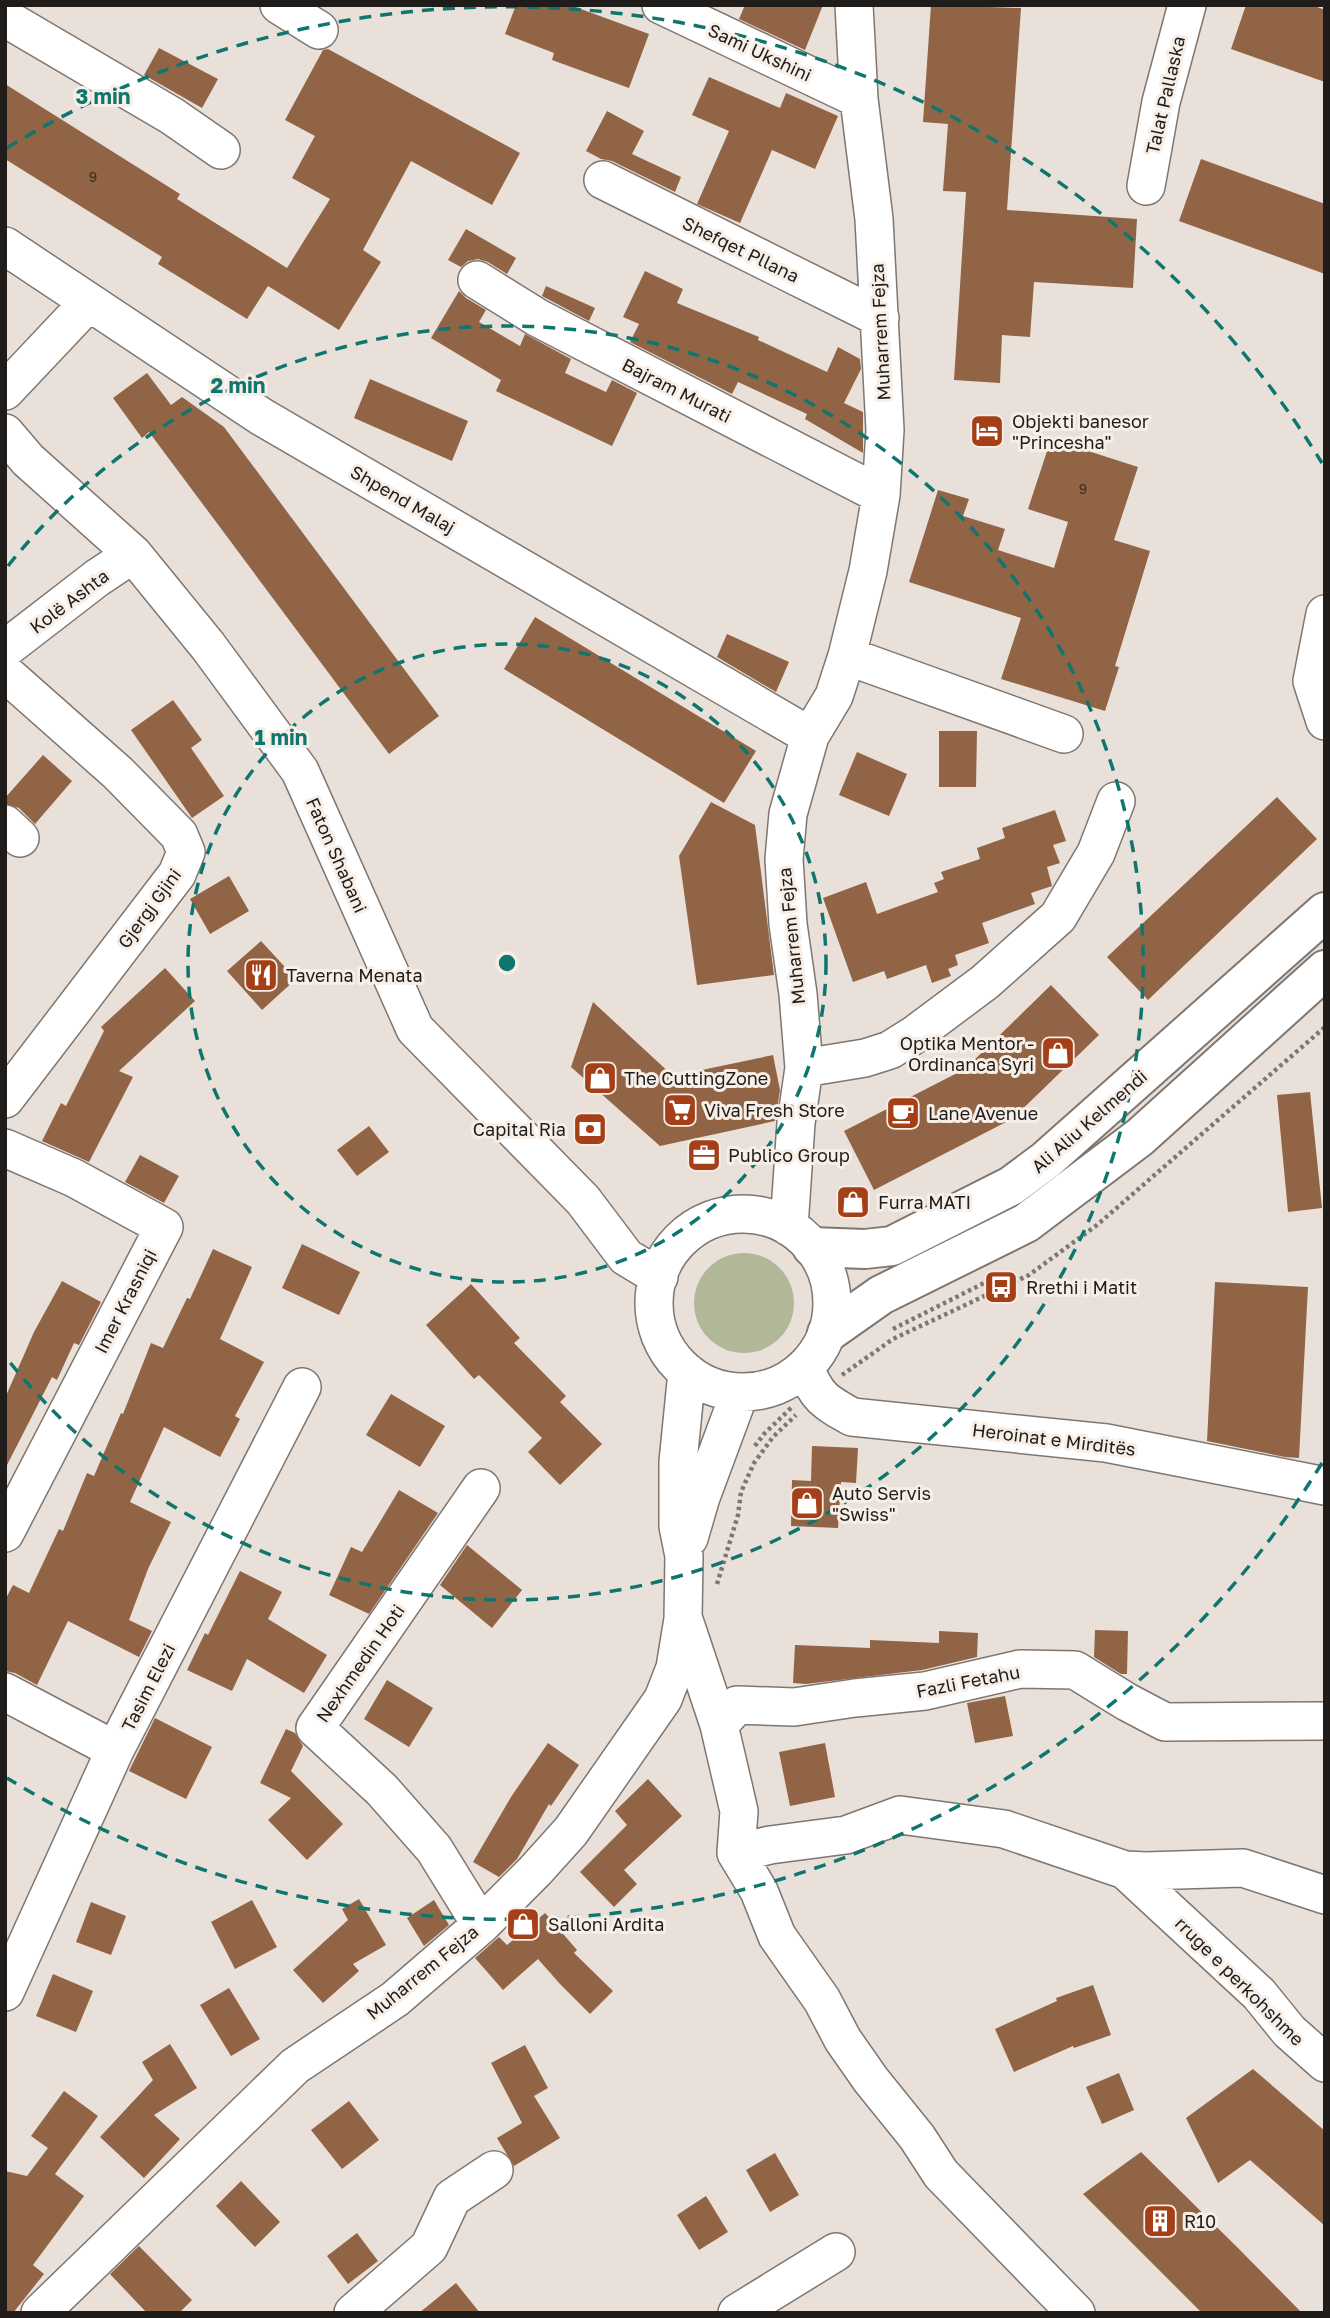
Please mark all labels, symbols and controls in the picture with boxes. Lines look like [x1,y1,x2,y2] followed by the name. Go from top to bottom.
[705,18,815,86] street label: Sami Ukshini
[1141,34,1189,156] street label: Talat Pallaska
[76,83,130,109] text: 3 min
[89,168,97,185] house number: 9
[679,211,803,287] street label: Shefqet Pllana
[865,263,895,401] street label: Muharrem Fejza
[619,353,735,427] street label: Bajram Murati
[211,372,265,398] text: 2 min
[1012,410,1149,453] place label: Objekti banesor "Princesha"
[968,412,1006,450] hotel icon: Objekti banesor "Princesha"
[347,460,459,538] street label: Shpend Malaj
[1079,480,1087,497] house number: 9
[25,564,113,638] street label: Kolë Ashta
[255,724,307,750] text: 1 min
[302,794,372,916] street label: Faton Shabani
[113,864,185,952] street label: Gjergj Gjini
[773,866,809,1006] street label: Muharrem Fejza
[495,951,519,975] centre of rings
[242,956,280,994] restaurant icon: Taverna Menata
[286,964,423,986] place label: Taverna Menata
[900,1032,1034,1075] place label: Optika Mentor - Ordinanca Syri
[1039,1034,1077,1072] shop icon: Optika Mentor - Ordinanca Syri
[581,1059,619,1097] shop icon: The CuttingZone
[1027,1065,1151,1177] street label: Ali Aliu Kelmendi
[624,1067,768,1089] place label: The CuttingZone
[661,1091,699,1129] supermarket icon: Viva Fresh Store
[884,1094,922,1132] cafe icon: Lane Avenue
[704,1099,845,1121] place label: Viva Fresh Store
[928,1102,1038,1124] place label: Lane Avenue
[571,1110,609,1148] bank icon: Capital Ria
[473,1118,566,1140] place label: Capital Ria
[685,1136,723,1174] office icon: Publico Group
[728,1144,850,1166] place label: Publico Group
[834,1183,872,1221] shop icon: Furra MATI
[878,1191,971,1213] place label: Furra MATI
[89,1245,161,1357] street label: Imer Krasniqi
[982,1268,1020,1306] bus stop icon: Rrethi i Matit
[1026,1276,1137,1298] place label: Rrethi i Matit
[971,1418,1137,1460] street label: Heroinat e Mirditës
[832,1482,931,1525] place label: Auto Servis "Swiss"
[788,1484,826,1522] shop icon: Auto Servis "Swiss"
[311,1600,409,1726] street label: Nexhmedin Hoti
[117,1639,179,1735] street label: Tasim Elezi
[914,1660,1022,1702] street label: Fazli Fetahu
[504,1905,542,1943] shop icon: Salloni Ardita
[1171,1912,1309,2050] street label: rruge e perkohshme
[548,1913,664,1935] place label: Salloni Ardita
[362,1920,482,2024] street label: Muharrem Fejza
[1141,2202,1179,2240] building icon: R10
[1184,2210,1216,2232] place label: R10

